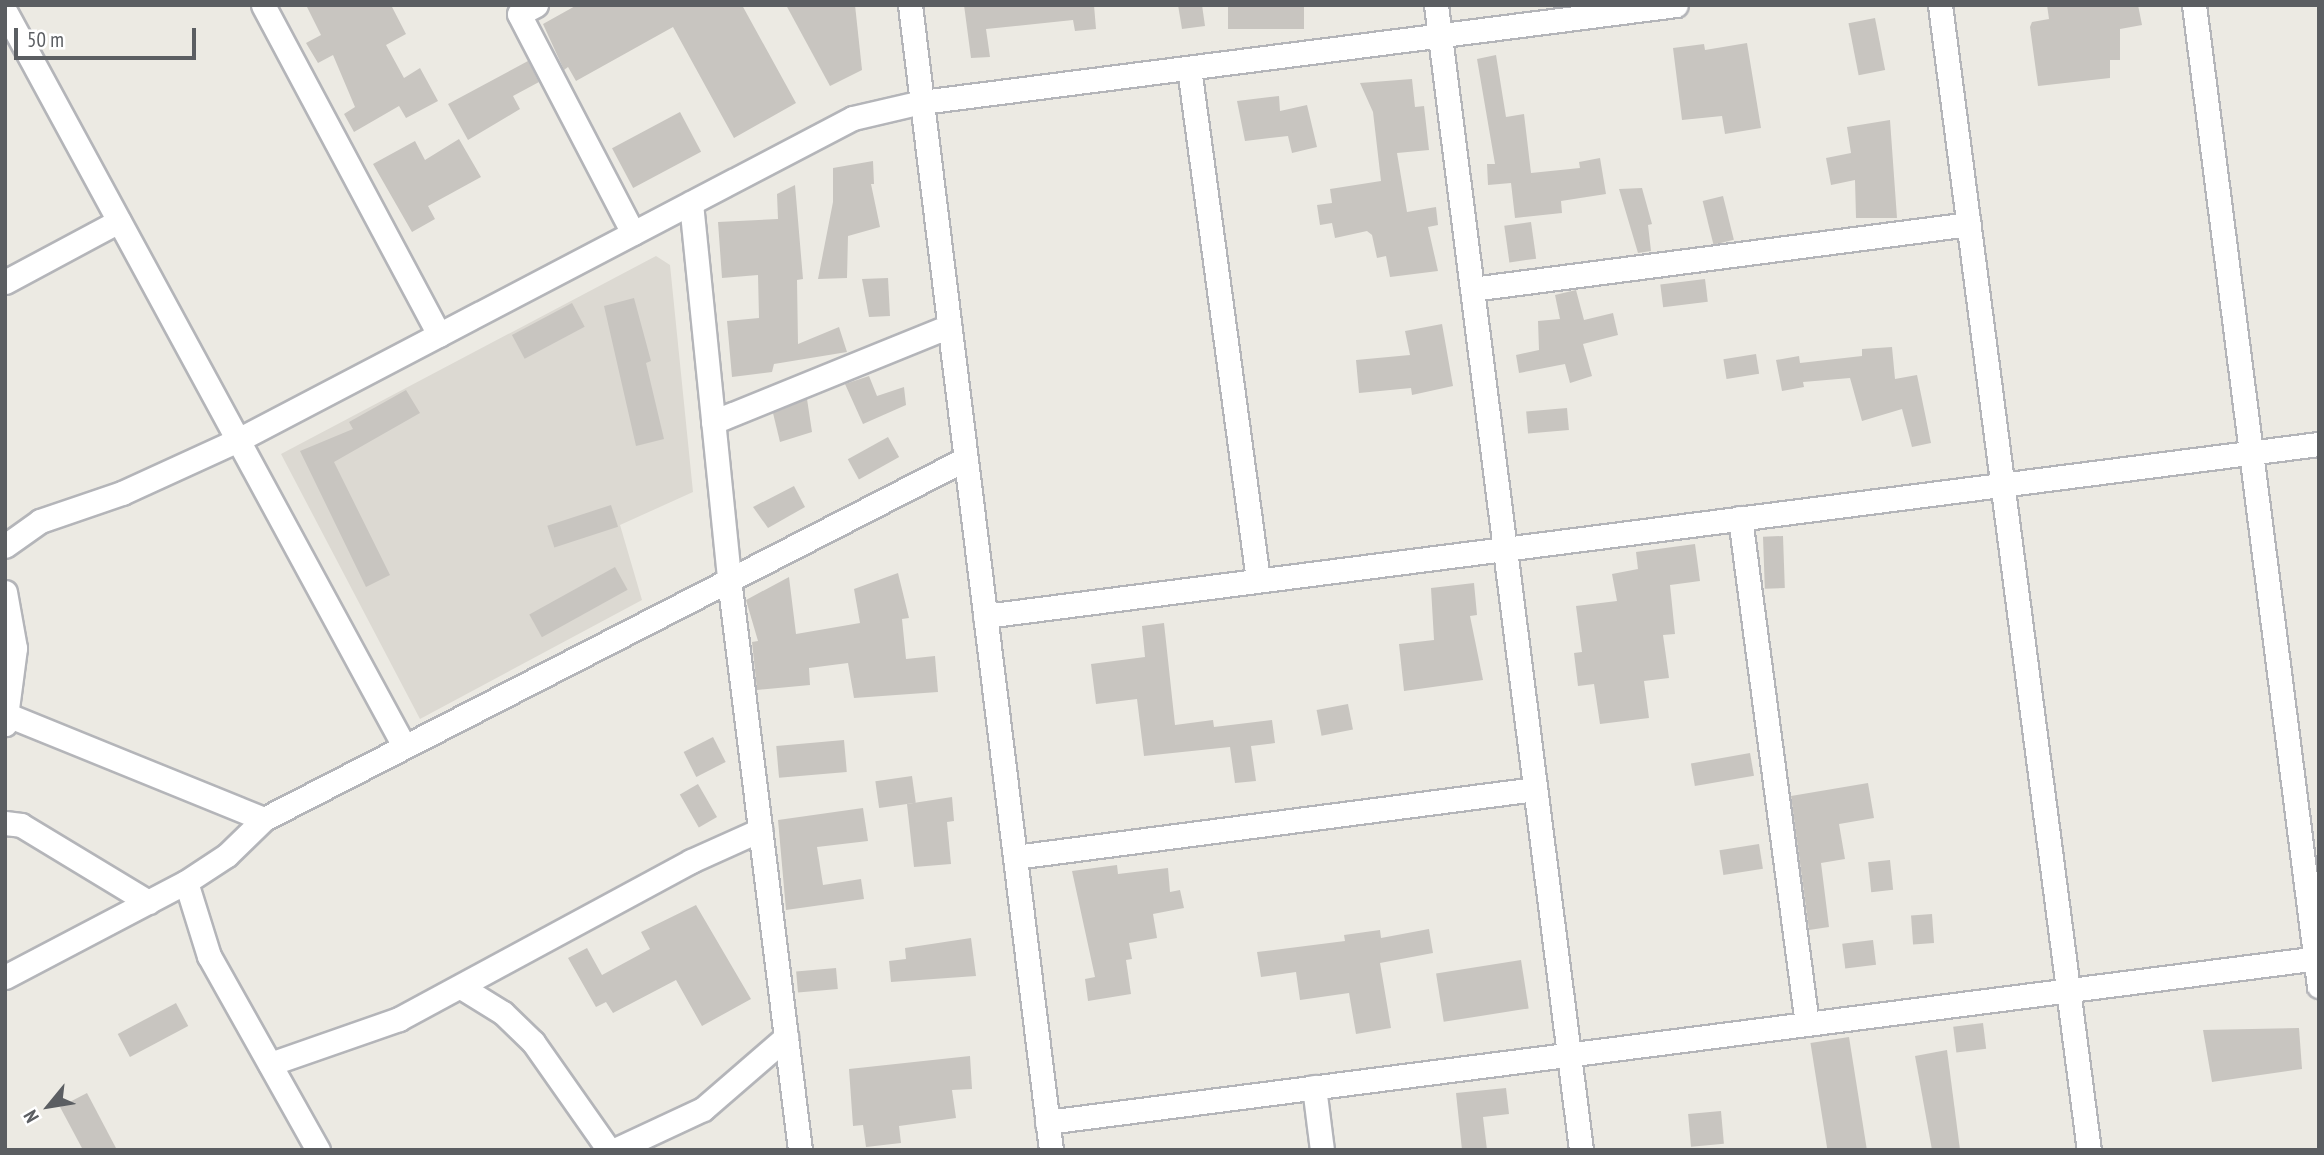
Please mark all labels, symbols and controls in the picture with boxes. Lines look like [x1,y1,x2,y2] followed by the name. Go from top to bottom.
[18,14,200,58] scale bar
[27,26,64,53] text: 50 m
[14,1071,84,1141] north arrow
[18,1106,44,1127] text: N

